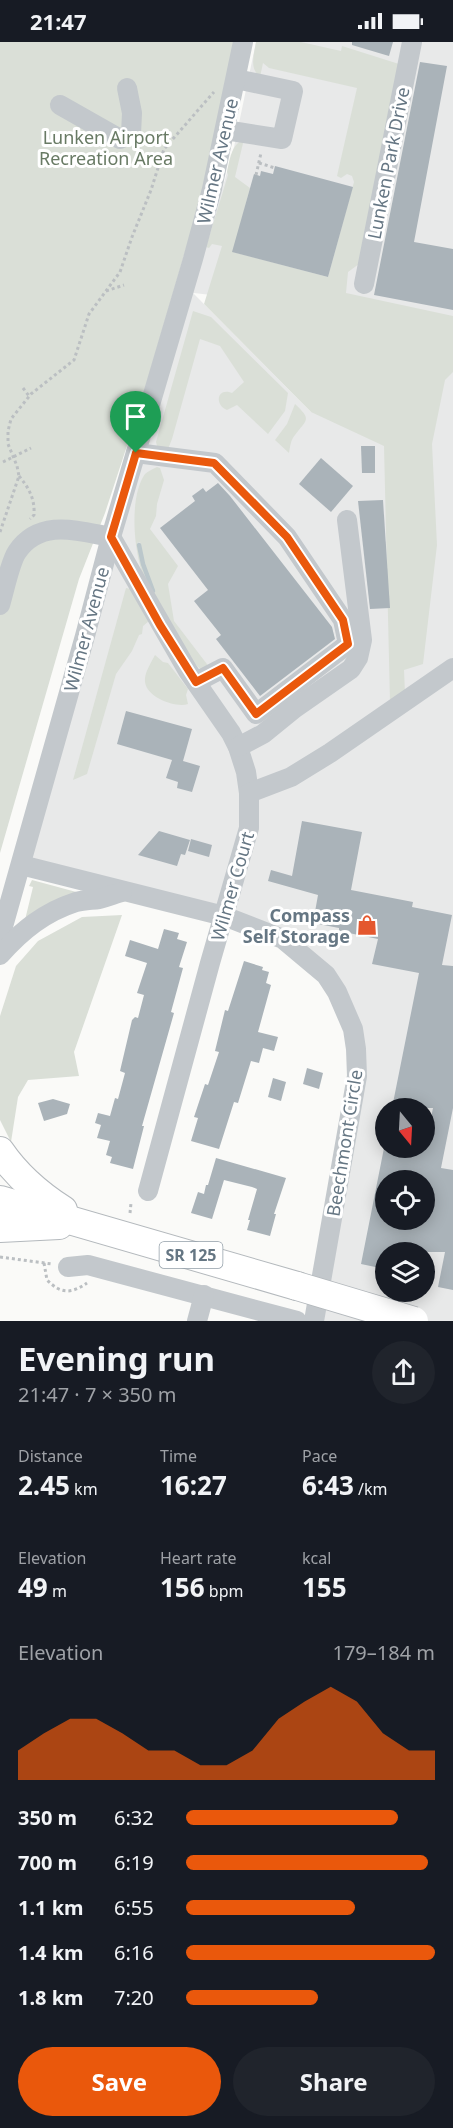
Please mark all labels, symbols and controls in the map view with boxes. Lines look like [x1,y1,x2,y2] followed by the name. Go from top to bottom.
[30,6,87,36] text: 21:47
[361,85,415,241] street label: Lunken Park Drive
[191,96,243,226] street label: Wilmer Avenue
[39,125,173,170] park label: Lunken Airport Recreation Area
[110,391,161,453] pin
[119,400,152,433] icon: arrive
[58,564,114,694] street label: Wilmer Avenue
[205,828,259,943] street label: Wilmer Court
[243,903,350,948] place label: Compass Self Storage
[355,913,379,937] shop icon: Compass Self Storage
[321,1068,367,1218] street label: Beechmont Circle
[375,1098,435,1158] north arrow
[375,1098,435,1302] map controls
[375,1170,435,1230] button: locate
[160,1242,222,1268] road number: SR 125
[375,1242,435,1302] button: layers
[18,1336,215,1381] text: Evening run
[372,1341,435,1404] button: share
[18,1381,176,1408] text: 21:47 · 7 × 350 m
[18,1445,83,1467] text: Distance
[160,1445,197,1467] text: Time
[302,1445,337,1467] text: Pace
[18,1467,70,1503] text: 2.45
[160,1467,227,1503] text: 16:27
[302,1467,354,1503] text: 6:43
[70,1478,98,1500] text: km
[354,1478,388,1500] text: /km
[18,1547,86,1569] text: Elevation
[160,1547,236,1569] text: Heart rate
[302,1547,331,1569] text: kcal
[18,1569,48,1605] text: 49
[160,1569,205,1605] text: 156
[302,1569,347,1605] text: 155
[48,1580,67,1602] text: m
[205,1580,243,1602] text: bpm
[18,1639,103,1666] text: Elevation
[332,1639,435,1666] text: 179–184 m
[18,1804,77,1831] text: 350 m
[114,1804,154,1831] text: 6:32
[18,1849,77,1876] text: 700 m
[114,1849,154,1876] text: 6:19
[18,1894,84,1921] text: 1.1 km
[114,1894,154,1921] text: 6:55
[18,1939,84,1966] text: 1.4 km
[114,1939,154,1966] text: 6:16
[18,1984,84,2011] text: 1.8 km
[114,1984,154,2011] text: 7:20
[18,2047,221,2116] button: Save
[233,2047,435,2116] button: Share

